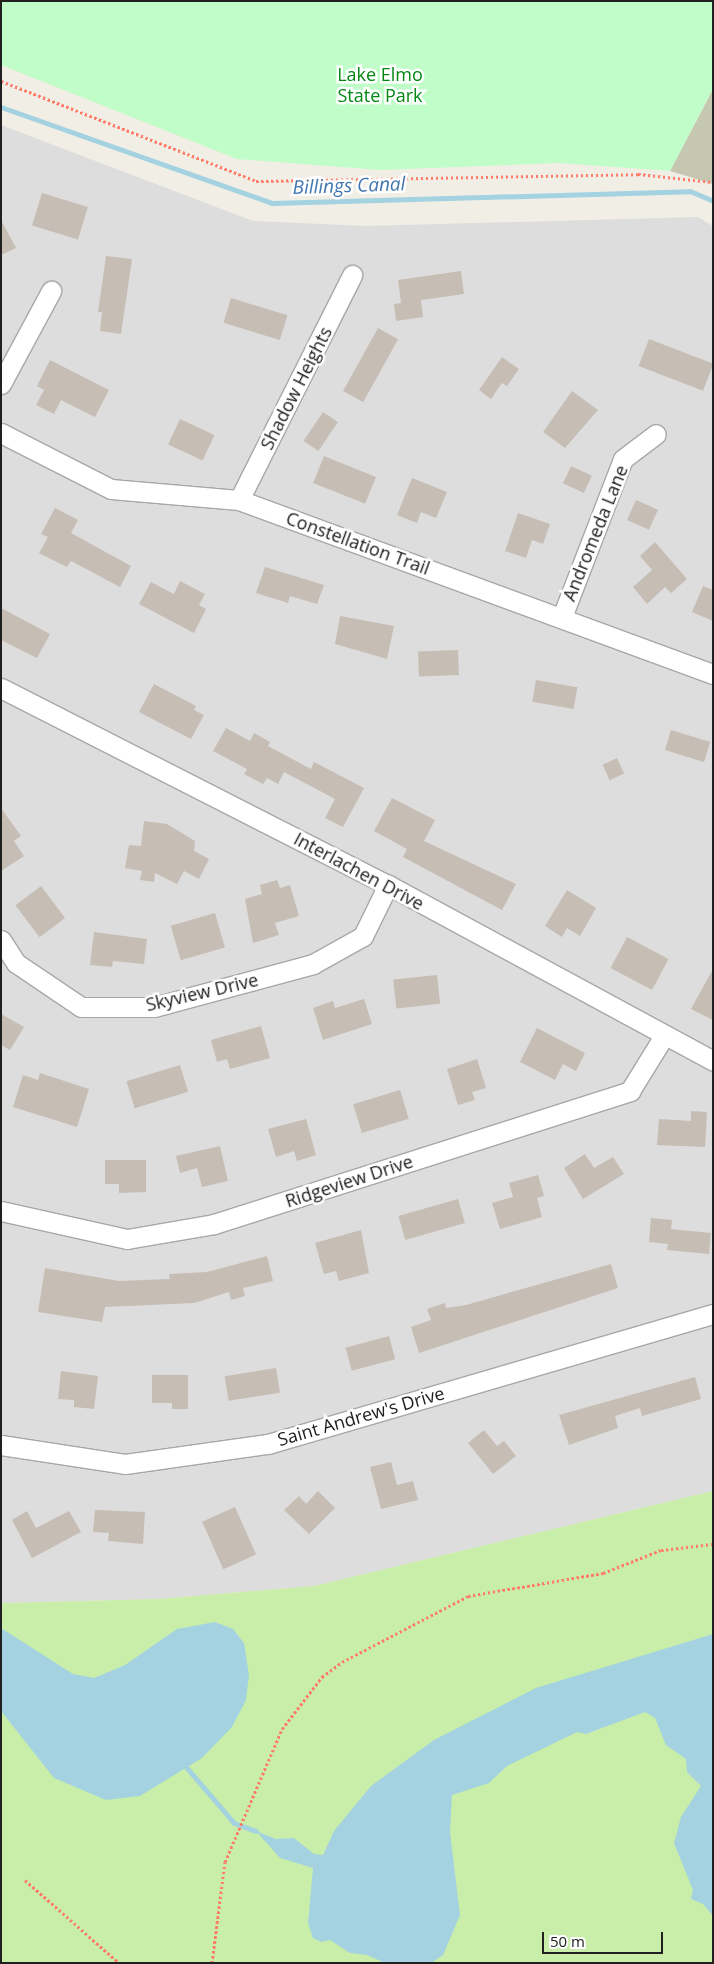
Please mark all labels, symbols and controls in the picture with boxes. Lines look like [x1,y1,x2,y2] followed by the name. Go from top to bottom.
[337,64,423,106] park label: Lake Elmo State Park
[292,173,406,199] water label: Billings Canal
[256,323,336,453] street label: Shadow Heights
[558,462,632,604] street label: Andromeda Lane
[283,507,433,579] street label: Constellation Trail
[290,828,428,914] street label: Interlachen Drive
[144,969,260,1015] street label: Skyview Drive
[282,1150,416,1212] street label: Ridgeview Drive
[275,1382,447,1450] street label: Saint Andrew's Drive
[544,1922,665,1954] scale bar
[550,1931,585,1951] text: 50 m

